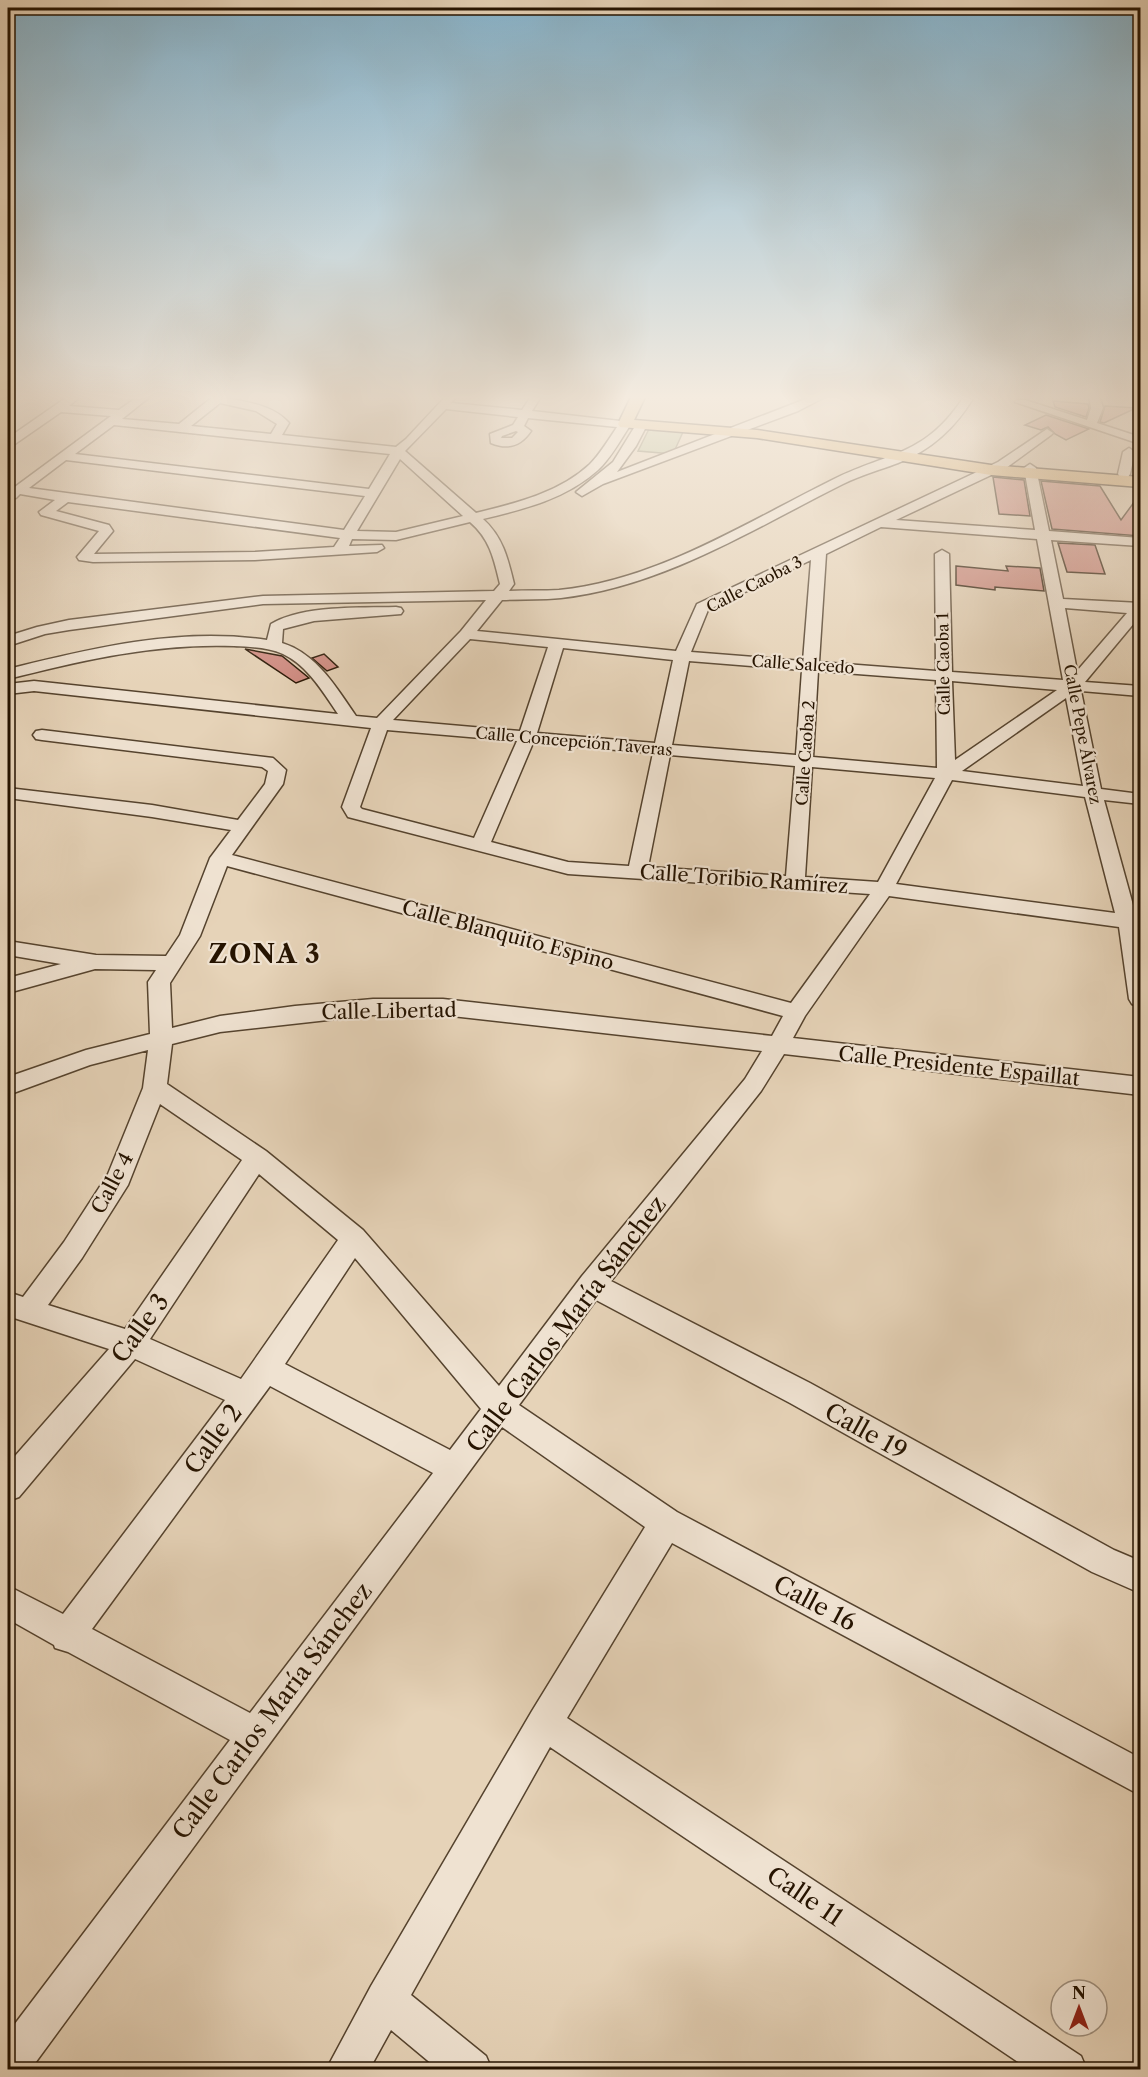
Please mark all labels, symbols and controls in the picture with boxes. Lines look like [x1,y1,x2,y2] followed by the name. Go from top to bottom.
[703,551,805,617] street label: Calle Caoba 3
[932,612,954,716] street label: Calle Caoba 1
[751,650,855,678] street label: Calle Salcedo
[1060,662,1106,806] street label: Calle Pepe Álvarez
[791,700,819,806] street label: Calle Caoba 2
[475,722,673,760] street label: Calle Concepción Taveras
[639,860,849,898] street label: Calle Toribio Ramírez
[400,895,616,975] street label: Calle Blanquito Espino
[209,938,321,970] district label: ZONA 3
[321,998,457,1024] street label: Calle Libertad
[837,1041,1081,1091] street label: Calle Presidente Espaillat
[86,1148,138,1218] street label: Calle 4
[460,1190,672,1458] street label: Calle Carlos María Sánchez
[105,1288,175,1368] street label: Calle 3
[820,1397,912,1465] street label: Calle 19
[178,1398,248,1480] street label: Calle 2
[769,1569,861,1637] street label: Calle 16
[166,1577,378,1845] street label: Calle Carlos María Sánchez
[761,1860,849,1932] street label: Calle 11
[1049,1978,1109,2038] north arrow
[1072,1983,1086,2003] text: N

